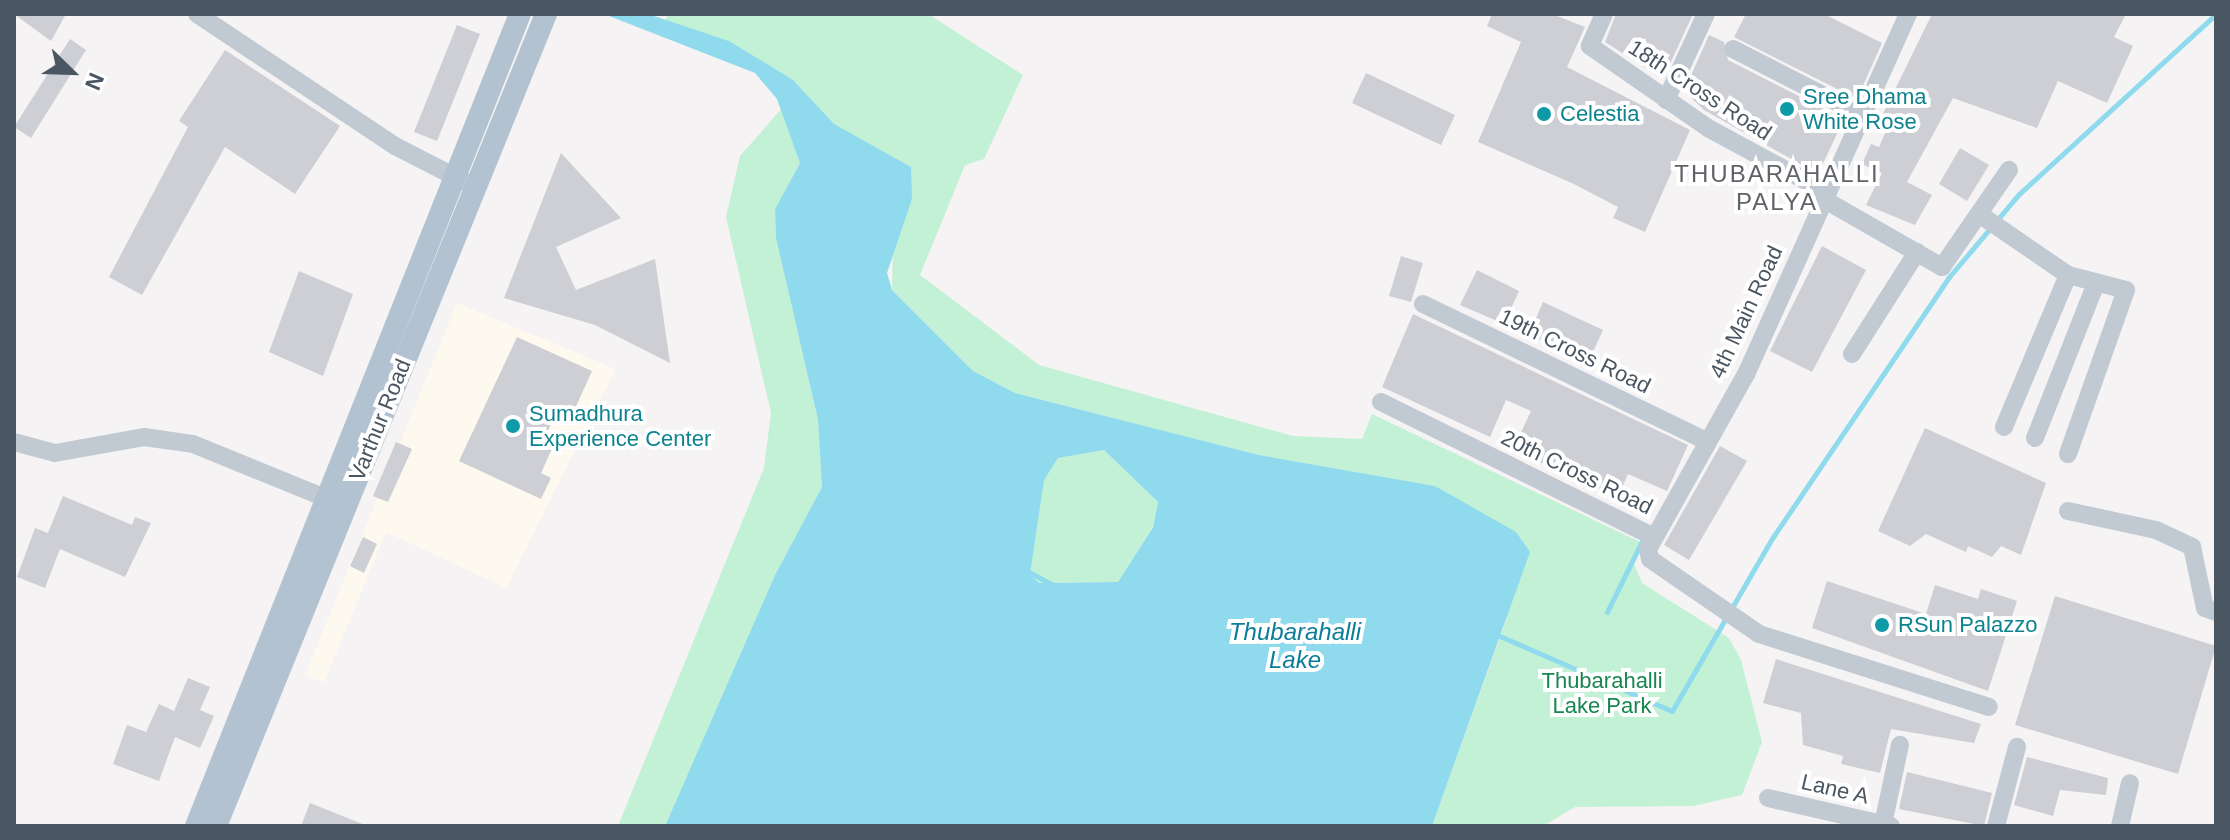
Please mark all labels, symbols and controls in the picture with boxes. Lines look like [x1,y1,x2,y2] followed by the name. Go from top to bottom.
[32,32,112,112] north arrow
[1624,34,1776,146] street label: 18th Cross Road
[80,69,109,94] text: N
[1803,83,1927,134] place label: Sree Dhama White Rose
[1778,100,1796,118] marker: Sree Dhama White Rose
[1560,101,1639,127] place label: Celestia
[1535,105,1553,123] marker: Celestia
[1674,160,1880,216] district label: THUBARAHALLI PALYA
[1704,242,1788,382] street label: 4th Main Road
[1495,303,1655,399] street label: 19th Cross Road
[344,355,416,485] street label: Varthur Road
[529,400,711,452] place label: Sumadhura Experience Center
[504,417,522,435] marker: Sumadhura Experience Center
[1497,424,1657,520] street label: 20th Cross Road
[1898,612,2037,638] place label: RSun Palazzo
[1873,616,1891,634] marker: RSun Palazzo
[1229,618,1361,674] water label: Thubarahalli Lake
[1541,667,1663,718] park label: Thubarahalli Lake Park
[1798,768,1872,810] street label: Lane A

